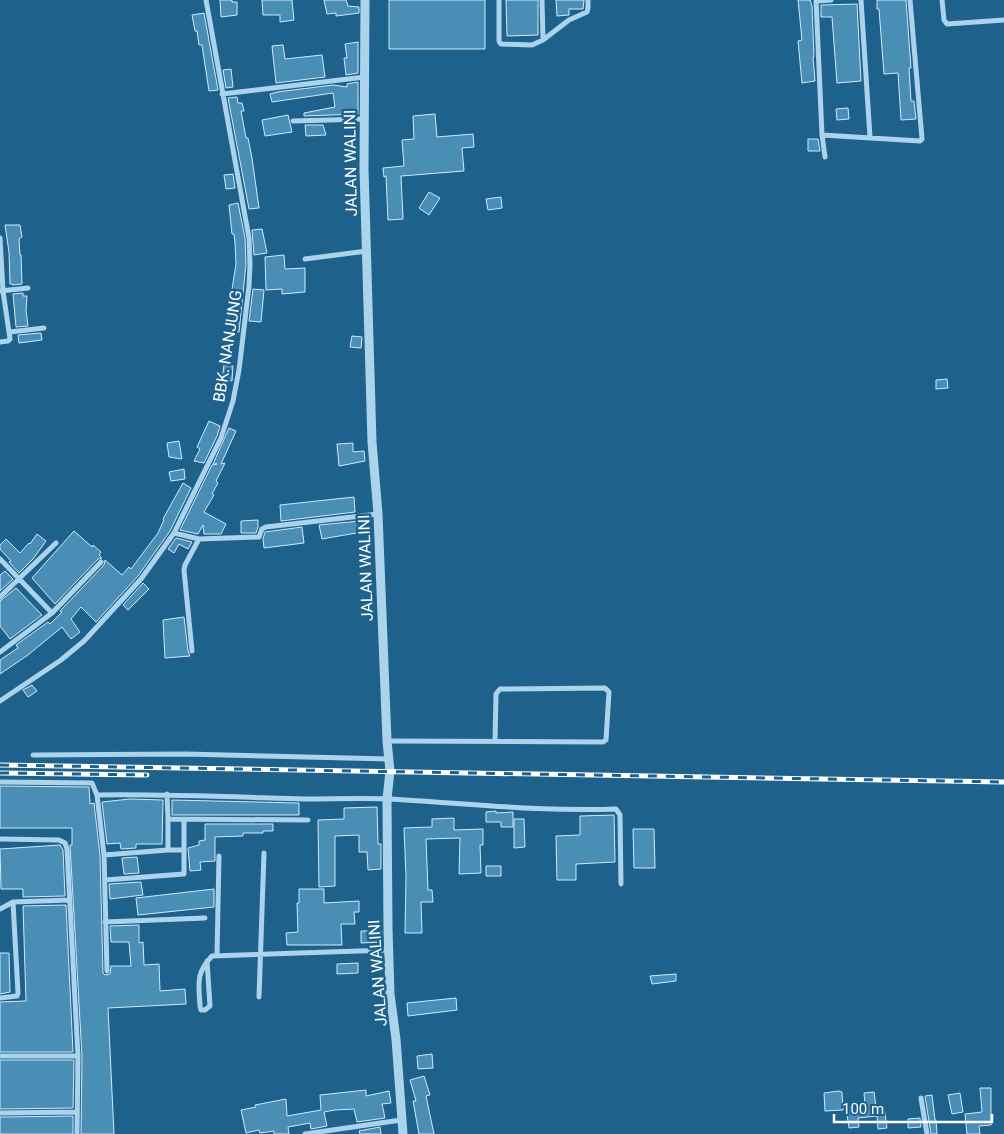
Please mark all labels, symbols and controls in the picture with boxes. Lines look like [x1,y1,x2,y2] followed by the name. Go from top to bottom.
[340,109,361,217] street label: JALAN WALINI
[209,289,246,403] street label: BBK. NANJUNG
[354,514,377,622] street label: JALAN WALINI
[364,919,391,1027] street label: JALAN WALINI
[834,1092,992,1124] scale bar
[842,1100,884,1118] text: 100 m

